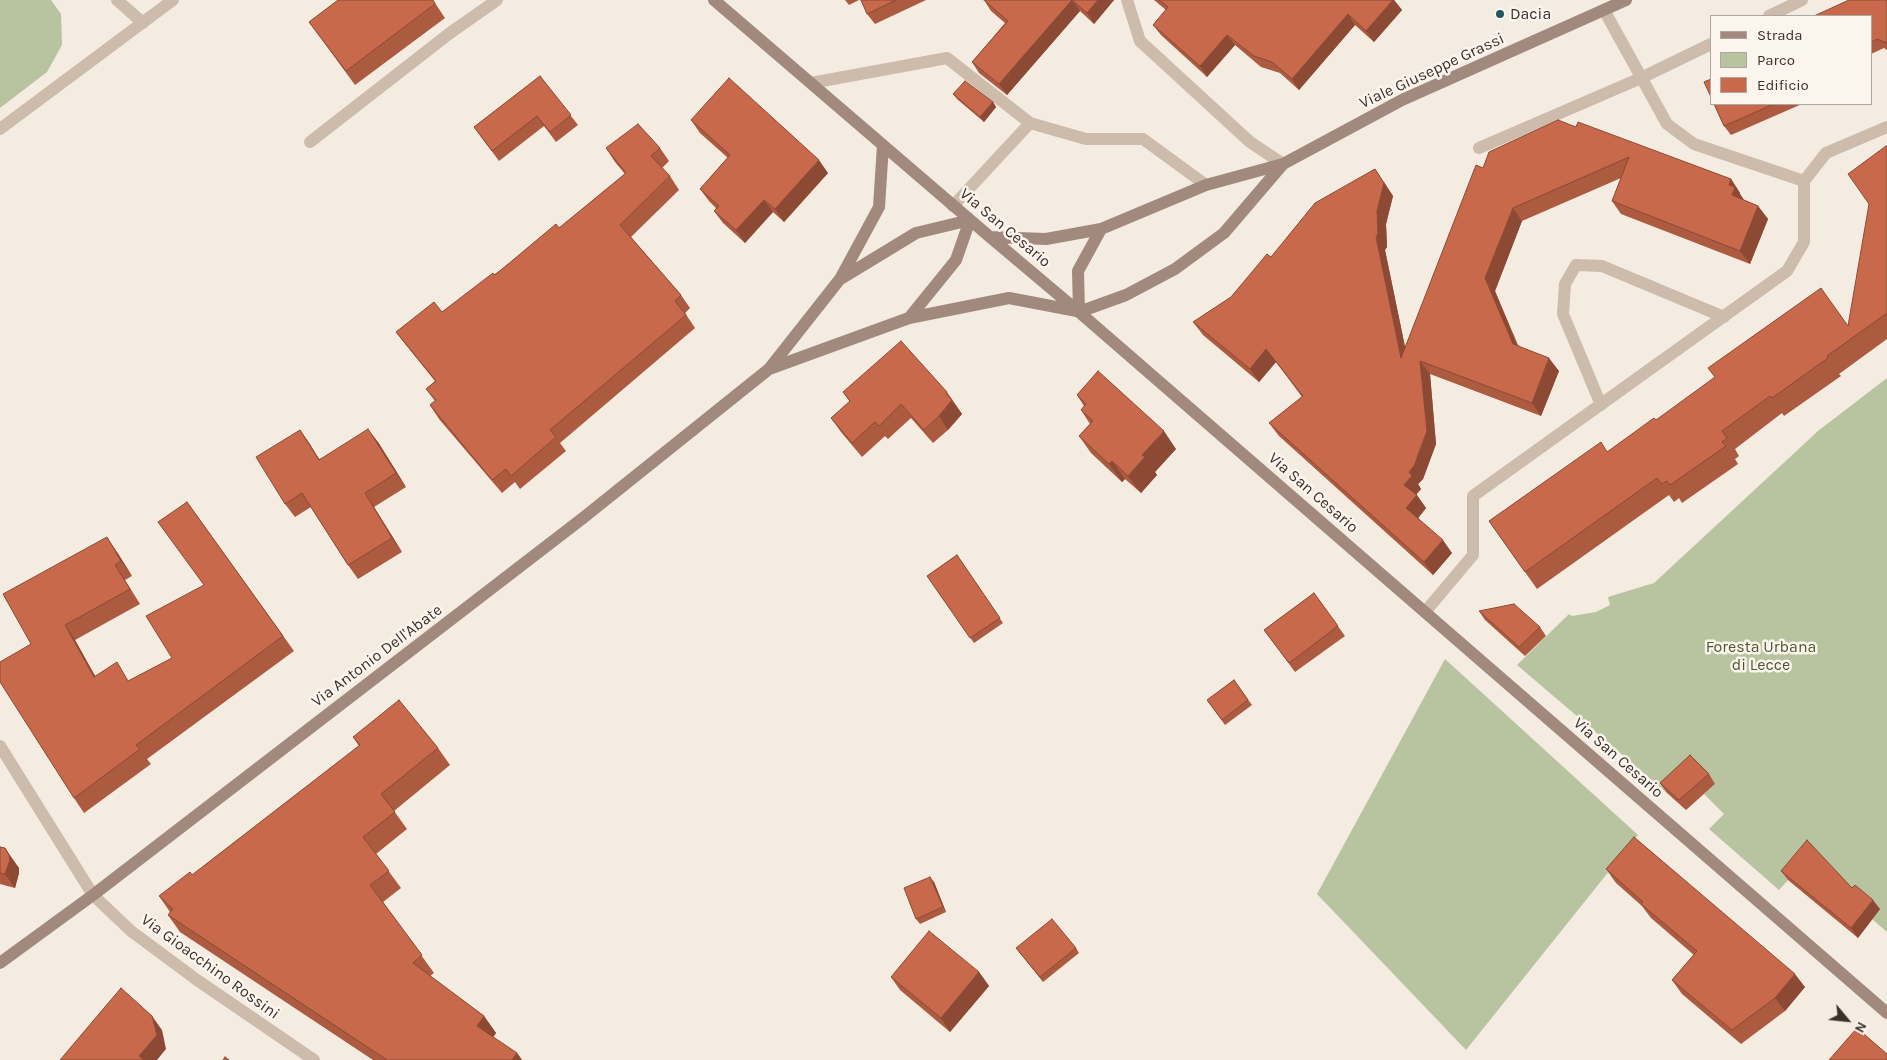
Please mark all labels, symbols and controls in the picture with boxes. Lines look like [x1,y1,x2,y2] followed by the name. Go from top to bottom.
[1510,4,1551,24] place label: Dacia
[1494,8,1506,20] marker: Dacia
[1710,15,1872,105] legend
[1757,26,1803,44] text: Strada
[1357,29,1507,113] street label: Viale Giuseppe Grassi
[1757,51,1795,69] text: Parco
[1757,76,1809,94] text: Edificio
[956,184,1054,272] street label: Via San Cesario
[1264,449,1362,537] street label: Via San Cesario
[308,601,446,711] street label: Via Antonio Dell'Abate
[1706,637,1816,675] park label: Foresta Urbana di Lecce
[1569,714,1667,802] street label: Via San Cesario
[137,910,283,1024] street label: Via Gioacchino Rossini
[1822,995,1872,1045] north arrow
[1851,1019,1871,1036] text: N

